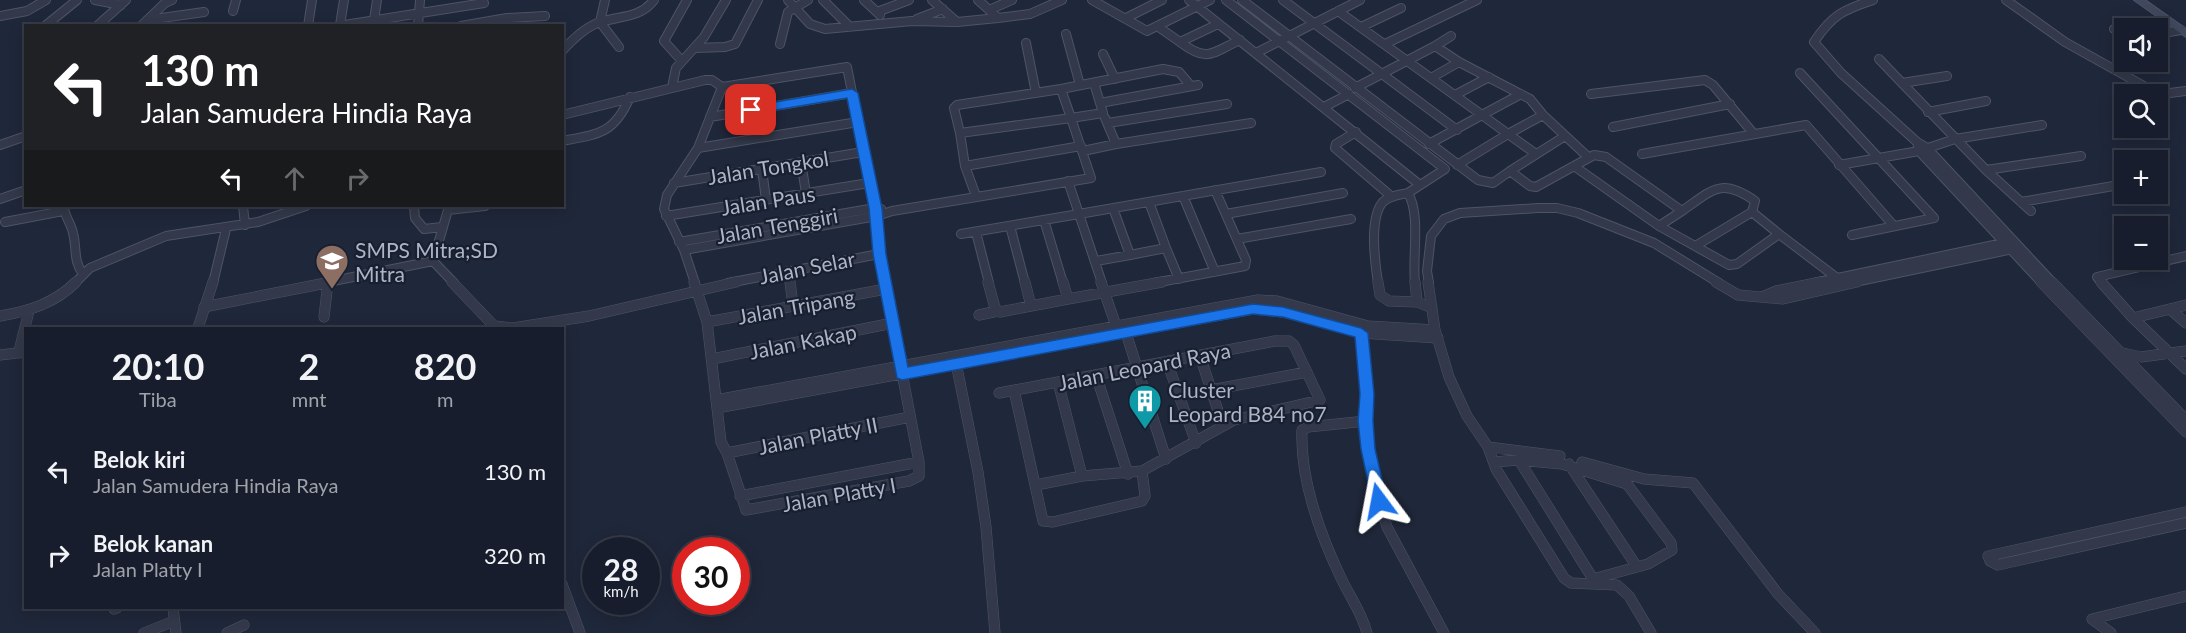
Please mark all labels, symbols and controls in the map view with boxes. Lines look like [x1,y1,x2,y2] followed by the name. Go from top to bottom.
[2114,18,2168,270] map controls
[2114,18,2168,72] button: sound
[141,45,259,95] text: 130 m
[42,48,120,126] icon: left
[725,84,776,135] pin
[2114,84,2168,138] button: search
[734,93,767,126] icon: arrive
[141,96,472,129] text: Jalan Samudera Hindia Raya
[706,145,830,189] street label: Jalan Tongkol
[2114,150,2168,204] button: +
[215,162,248,195] icon: left
[278,162,311,195] icon: ahead
[341,162,374,195] icon: right
[719,180,817,220] street label: Jalan Paus
[714,202,840,248] street label: Jalan Tenggiri
[2114,216,2168,270] button: −
[355,237,498,286] place label: SMPS Mitra;SD Mitra
[314,243,350,290] school or university icon: SMPS Mitra;SD Mitra
[757,245,857,289] street label: Jalan Selar
[736,283,857,329] street label: Jalan Tripang
[747,318,859,364] street label: Jalan Kakap
[1056,337,1232,395] street label: Jalan Leopard Raya
[111,344,204,388] text: 20:10
[299,344,320,388] text: 2
[414,344,476,388] text: 820
[1168,377,1327,426] place label: Cluster Leopard B84 no7
[1127,383,1163,430] building icon: Cluster Leopard B84 no7
[139,387,177,411] text: Tiba
[292,387,326,411] text: mnt
[437,387,453,411] text: m
[756,411,880,459] street label: Jalan Platty II
[93,446,185,473] text: Belok kiri
[42,455,75,488] icon: left
[484,458,546,485] text: 130 m
[1347,469,1411,533] position arrow
[780,472,898,516] street label: Jalan Platty I
[93,473,338,497] text: Jalan Samudera Hindia Raya
[93,530,213,557] text: Belok kanan
[672,537,750,615] speed limit sign: 30
[42,539,75,572] icon: right
[484,542,546,569] text: 320 m
[604,551,638,587] text: 28
[93,557,203,581] text: Jalan Platty I
[603,582,639,600] text: km/h

